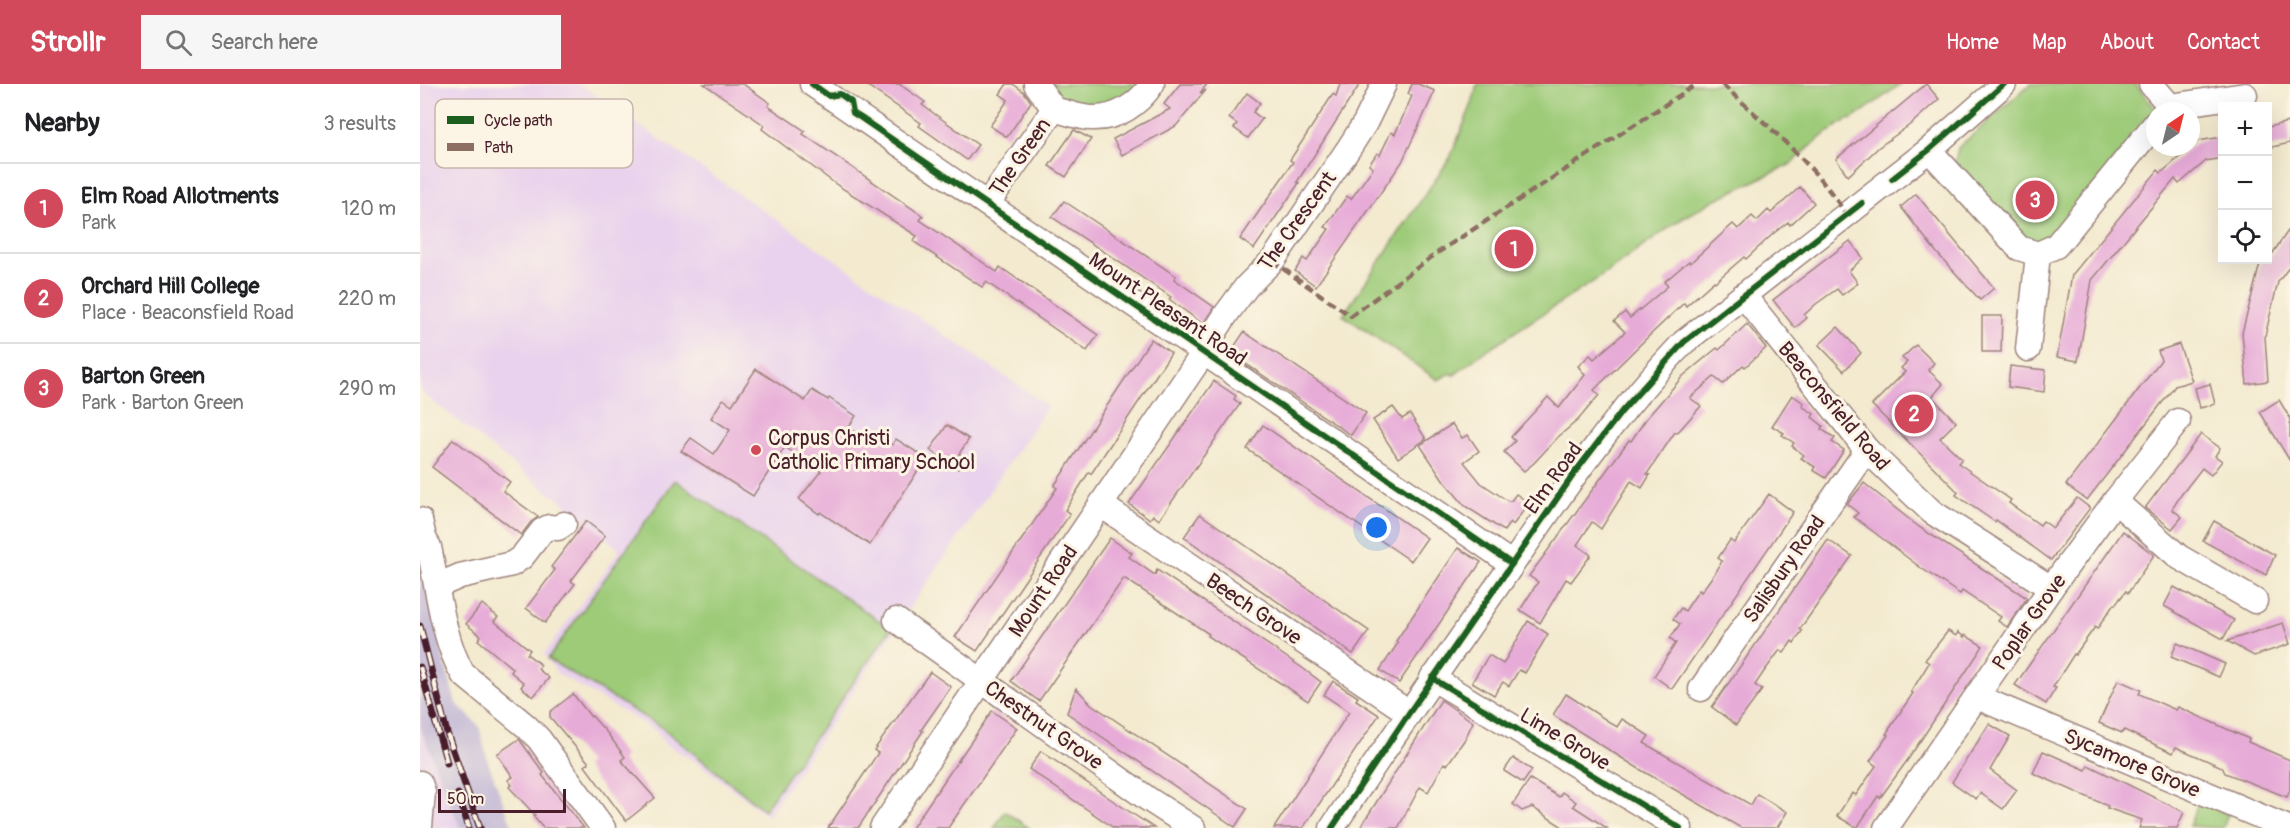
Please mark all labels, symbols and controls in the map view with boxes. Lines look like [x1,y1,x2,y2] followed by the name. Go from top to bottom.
[141,15,561,69] search box
[30,25,105,60] text: Strollr
[162,26,195,59] icon: search
[210,28,318,56] text: Search here
[1946,29,1999,56] text: Home
[2032,29,2067,56] text: Map
[2100,29,2154,56] text: About
[2187,29,2260,56] text: Contact
[435,99,633,168] legend
[2146,102,2200,156] north arrow
[2218,102,2272,264] map controls
[2218,102,2272,156] button: +
[24,107,100,139] text: Nearby
[324,111,396,136] text: 3 results
[484,111,552,131] text: Cycle path
[984,113,1057,202] street label: The Green
[484,138,513,158] text: Path
[2218,156,2272,210] button: −
[1252,166,1343,277] street label: The Crescent
[2016,178,2054,222] pin: 3
[81,182,279,210] text: Elm Road Allotments
[40,196,47,221] text: 1
[341,196,396,221] text: 120 m
[81,210,116,235] text: Park
[2218,210,2272,264] button: locate
[1494,226,1534,272] pin: 1
[1083,246,1252,372] street label: Mount Pleasant Road
[81,272,259,300] text: Orchard Hill College
[38,286,49,311] text: 2
[338,286,396,311] text: 220 m
[81,300,294,325] text: Place · Beaconsfield Road
[1772,336,1896,476] street label: Beaconsfield Road
[81,362,205,390] text: Barton Green
[38,376,49,401] text: 3
[339,376,396,401] text: 290 m
[81,390,244,415] text: Park · Barton Green
[1894,392,1934,436] pin: 2
[768,425,975,476] place label: Corpus Christi Catholic Primary School
[1518,437,1589,520] street label: Elm Road
[749,443,763,457] marker: Corpus Christi Catholic Primary School
[1737,510,1831,628] street label: Salisbury Road
[1362,513,1391,542] your location
[1003,540,1084,642] street label: Mount Road
[1201,568,1307,652] street label: Beech Grove
[1986,568,2073,676] street label: Poplar Grove
[979,675,1109,777] street label: Chestnut Grove
[1515,702,1615,777] street label: Lime Grove
[2059,723,2205,805] street label: Sycamore Grove
[438,786,566,814] scale bar
[447,789,484,809] text: 50 m

